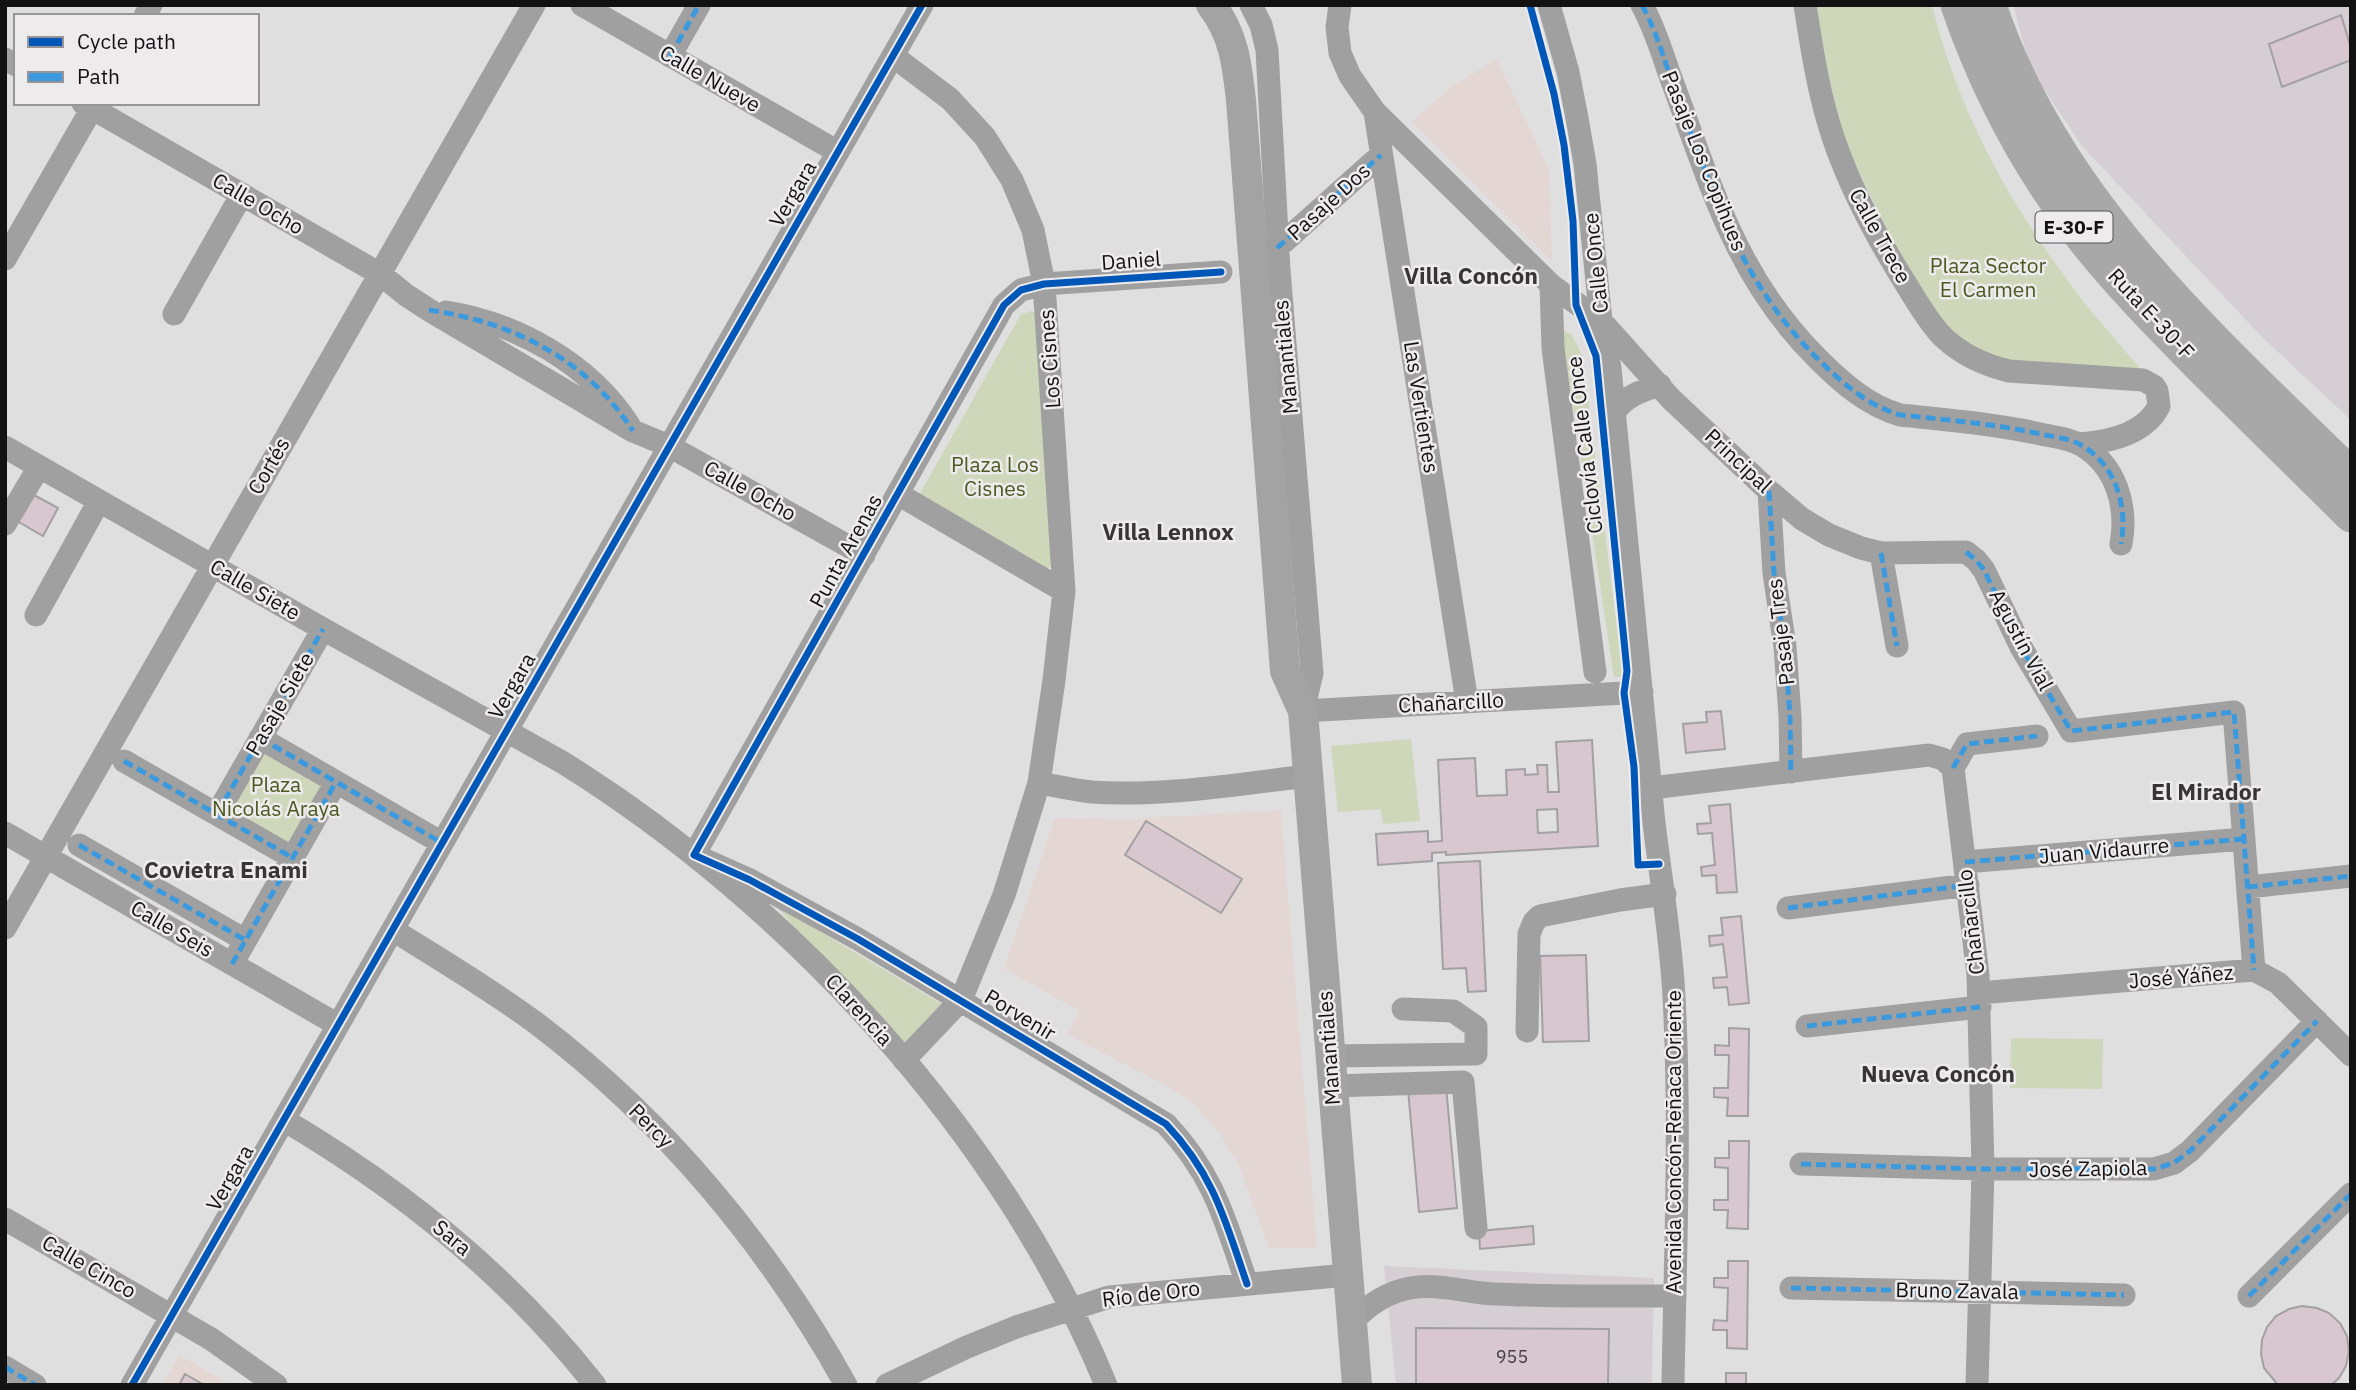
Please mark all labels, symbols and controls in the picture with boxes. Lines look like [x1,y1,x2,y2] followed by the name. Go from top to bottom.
[14,14,259,105] legend
[77,27,176,55] text: Cycle path
[655,38,766,118] street label: Calle Nueve
[77,62,120,90] text: Path
[1656,66,1754,255] street label: Pasaje Los Copihues
[762,155,822,232] street label: Vergara
[1281,156,1376,246] street label: Pasaje Dos
[208,166,309,241] street label: Calle Ocho
[1843,183,1918,288] street label: Calle Trece
[1576,212,1614,315] street label: Calle Once
[2036,212,2112,243] road number: E-30-F
[1100,244,1162,276] street label: Daniel
[1930,251,2047,303] park label: Plaza Sector El Carmen
[1404,260,1538,290] district label: Villa Concón
[2102,262,2201,365] street label: Ruta E-30-F
[1266,299,1304,415] street label: Manantiales
[1032,308,1066,410] street label: Los Cisnes
[1398,339,1446,475] street label: Las Vertientes
[1559,355,1609,536] street label: Ciclovía Calle Once
[1699,422,1779,499] street label: Principal
[241,432,296,499] street label: Cortés
[951,450,1039,502] park label: Plaza Los Cisnes
[699,453,802,527] street label: Calle Ocho
[802,489,888,612] street label: Punta Arenas
[1102,516,1234,546] district label: Villa Lennox
[205,552,306,626] street label: Calle Siete
[1760,577,1800,687] street label: Pasaje Tres
[1983,584,2060,695] street label: Agustín Vial
[238,647,320,760] street label: Pasaje Siete
[481,647,541,724] street label: Vergara
[1397,685,1505,719] street label: Chañarcillo
[212,770,340,822] park label: Plaza Nicolás Araya
[2151,776,2261,806] district label: El Mirador
[2037,830,2170,870] street label: Juan Vidaurre
[144,854,308,884] district label: Covietra Enami
[1950,868,1990,976] street label: Chañarcillo
[126,893,219,963] street label: Calle Seis
[2127,957,2235,995] street label: José Yáñez
[820,967,900,1051] street label: Clarencia
[980,982,1062,1047] street label: Porvenir
[1310,990,1346,1106] street label: Manantiales
[1659,990,1687,1294] street label: Avenida Concón-Reñaca Oriente
[1861,1058,2015,1088] district label: Nueva Concón
[623,1097,681,1154] street label: Percy
[199,1139,259,1216] street label: Vergara
[2028,1153,2148,1183] street label: José Zapiola
[427,1213,478,1262] street label: Sara
[37,1228,142,1304] street label: Calle Cinco
[1100,1273,1201,1313] street label: Río de Oro
[1895,1275,2019,1305] street label: Bruno Zavala
[1496,1345,1528,1368] house number: 955

